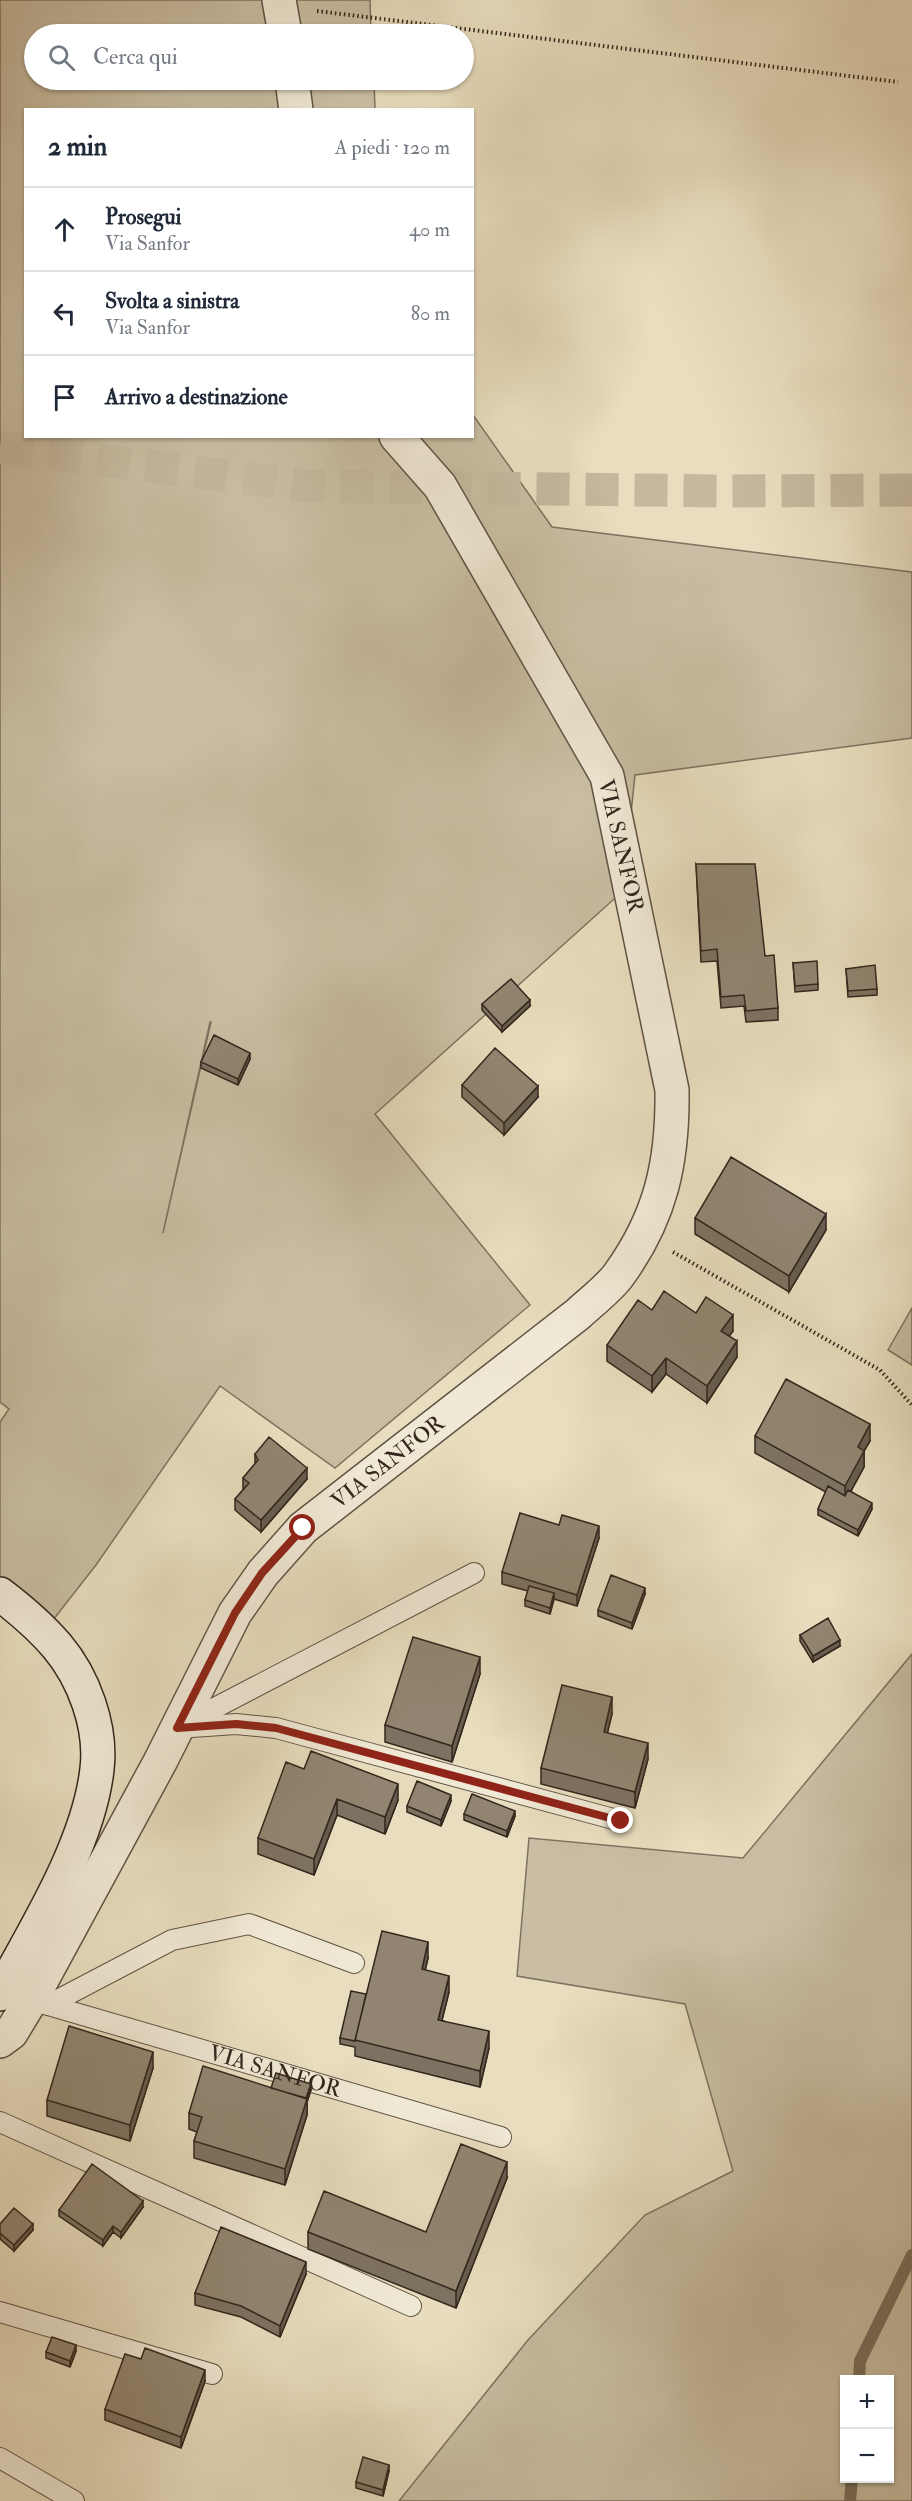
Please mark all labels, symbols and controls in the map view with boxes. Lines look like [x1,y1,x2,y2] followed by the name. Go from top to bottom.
[24,24,474,90] search box
[45,41,78,74] icon: search
[93,43,178,71] text: Cerca qui
[48,131,107,163] text: 2 min
[335,135,450,160] text: A piedi · 120 m
[105,203,181,231] text: Prosegui
[48,213,81,246] icon: ahead
[409,217,450,242] text: 40 m
[105,231,190,256] text: Via Sanfor
[105,287,239,315] text: Svolta a sinistra
[48,297,81,330] icon: left
[411,301,450,326] text: 80 m
[105,315,190,340] text: Via Sanfor
[48,381,81,414] icon: arrive
[105,383,288,411] text: Arrivo a destinazione
[592,777,650,917] street label: VIA SANFOR
[325,1408,451,1515] street label: VIA SANFOR
[289,1514,315,1540] route start
[607,1807,633,1833] route end
[206,2039,345,2104] street label: VIA SANFOR
[840,2375,894,2483] map controls
[840,2375,894,2429] button: +
[840,2429,894,2483] button: −

